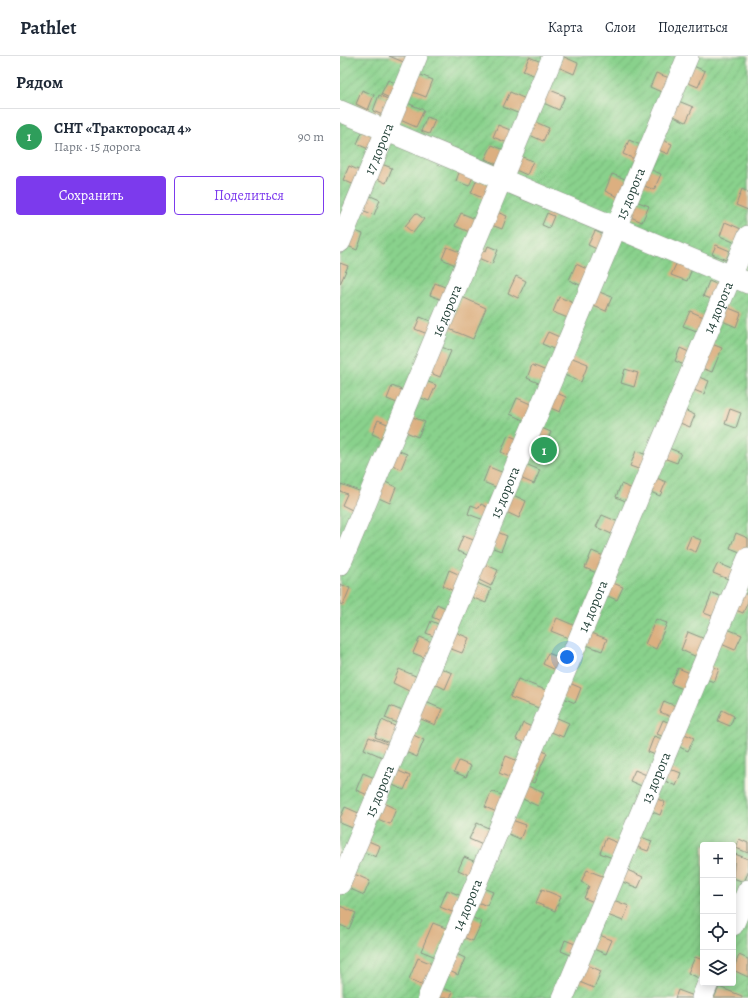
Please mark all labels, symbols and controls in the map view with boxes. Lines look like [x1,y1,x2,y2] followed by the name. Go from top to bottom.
[20,15,76,41] text: Pathlet
[548,18,583,37] text: Карта
[605,18,636,37] text: Слои
[658,18,728,37] text: Поделиться
[16,71,63,94] text: Рядом
[54,118,191,138] text: СНТ «Тракторосад 4»
[359,120,398,177] street label: 17 дорога
[27,128,31,145] text: 1
[298,128,324,145] text: 90 m
[54,138,141,155] text: Парк · 15 дорога
[611,164,650,222] street label: 15 дорога
[16,176,166,215] button: Сохранить
[174,176,324,215] button: Поделиться
[699,278,738,336] street label: 14 дорога
[427,281,466,339] street label: 16 дорога
[531,435,557,465] pin: 1
[485,463,524,521] street label: 15 дорога
[573,577,612,635] street label: 14 дорога
[557,647,577,667] your location
[636,749,675,806] street label: 13 дорога
[360,762,399,820] street label: 15 дорога
[700,842,736,986] map controls
[700,842,736,878] button: +
[448,876,487,934] street label: 14 дорога
[700,878,736,914] button: −
[700,914,736,950] button: locate
[700,950,736,986] button: layers

